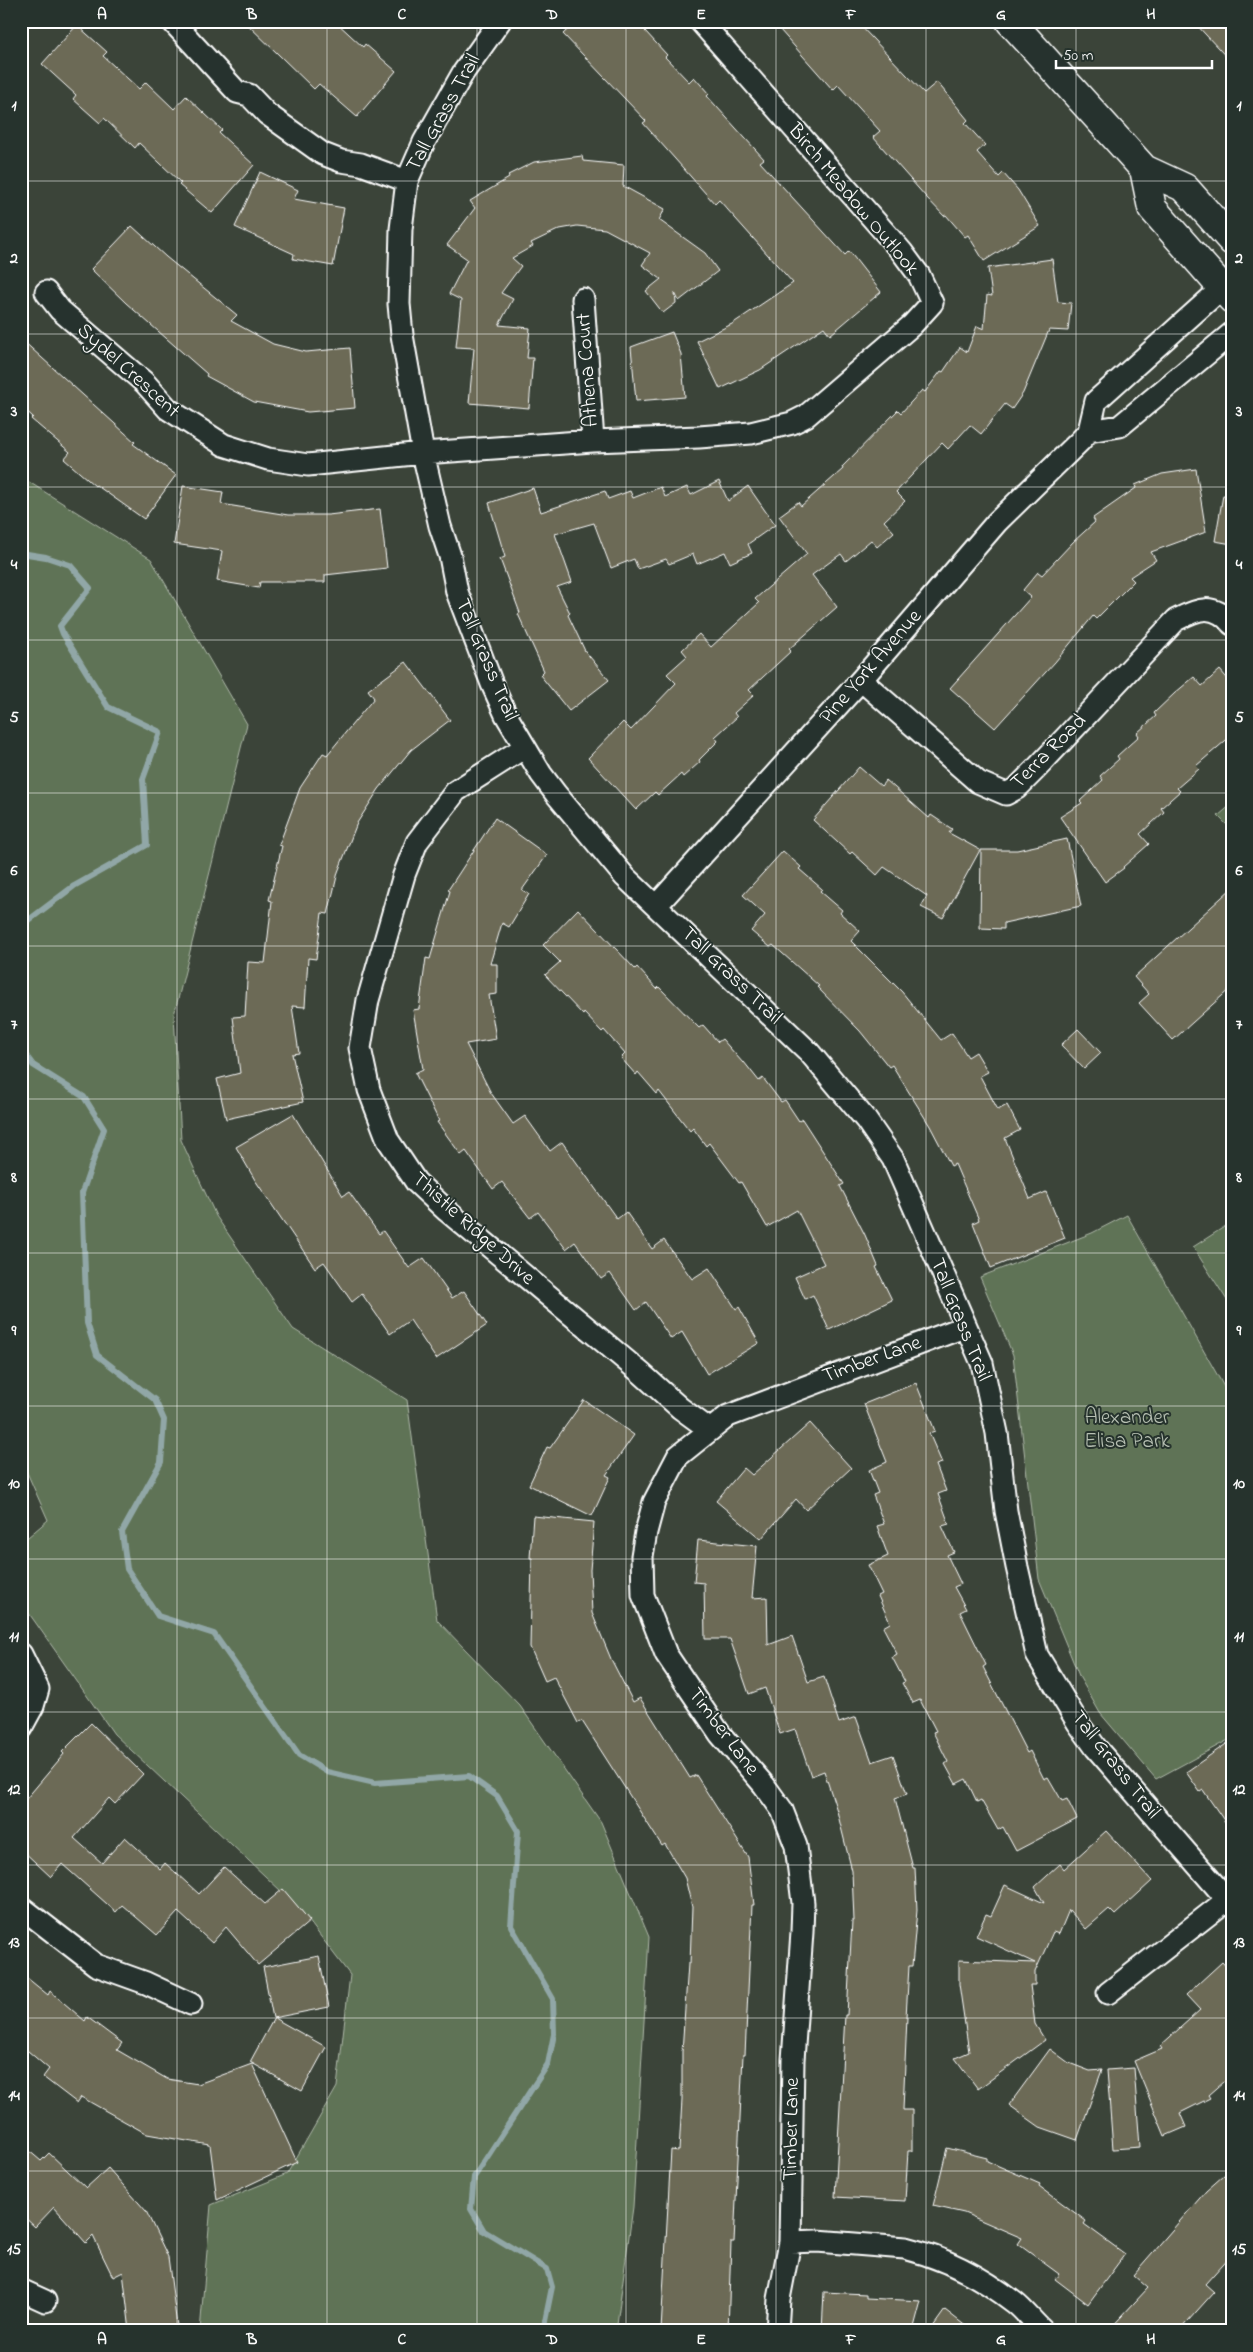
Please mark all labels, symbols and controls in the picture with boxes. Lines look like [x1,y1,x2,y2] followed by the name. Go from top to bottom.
[97,3,107,27] text: A
[246,3,258,27] text: B
[398,3,407,27] text: C
[545,3,558,27] text: D
[696,3,706,27] text: E
[845,3,857,27] text: F
[996,3,1006,27] text: G
[1146,3,1156,27] text: H
[1056,38,1212,70] scale bar
[1063,45,1094,67] text: 50 m
[399,49,489,177] street label: Tall Grass Trail
[11,94,17,118] text: 1
[1236,94,1242,118] text: 1
[779,116,926,283] street label: Birch Meadow Outlook
[9,247,18,271] text: 2
[1234,247,1243,271] text: 2
[569,312,607,428] street label: Athena Court
[68,316,186,427] street label: Sydel Crescent
[10,400,18,424] text: 3
[1235,400,1243,424] text: 3
[10,553,18,577] text: 4
[1235,553,1243,577] text: 4
[447,594,525,726] street label: Tall Grass Trail
[813,603,930,731] street label: Pine York Avenue
[9,706,19,730] text: 5
[1234,706,1244,730] text: 5
[1004,707,1094,797] street label: Terra Road
[9,859,18,883] text: 6
[1234,859,1243,883] text: 6
[674,920,788,1032] street label: Tall Grass Trail
[11,1013,18,1037] text: 7
[1236,1013,1243,1037] text: 7
[403,1165,542,1295] street label: Thistle Ridge Drive
[10,1166,17,1190] text: 8
[1235,1166,1242,1190] text: 8
[922,1254,998,1386] street label: Tall Grass Trail
[11,1319,17,1343] text: 9
[1236,1319,1242,1343] text: 9
[818,1328,926,1392] street label: Timber Lane
[1084,1403,1170,1457] park label: Alexander Elisa Park
[8,1472,20,1496] text: 10
[1233,1472,1245,1496] text: 10
[9,1625,20,1649] text: 11
[1234,1625,1245,1649] text: 11
[680,1682,766,1783] street label: Timber Lane
[1063,1704,1167,1826] street label: Tall Grass Trail
[7,1778,21,1802] text: 12
[1232,1778,1246,1802] text: 12
[8,1931,20,1955] text: 13
[1233,1931,1245,1955] text: 13
[776,2077,808,2181] street label: Timber Lane
[8,2084,20,2108] text: 14
[1233,2084,1245,2108] text: 14
[7,2238,22,2262] text: 15
[1232,2238,1247,2262] text: 15
[97,2328,107,2352] text: A
[246,2328,258,2352] text: B
[398,2328,407,2352] text: C
[545,2328,558,2352] text: D
[696,2328,706,2352] text: E
[845,2328,857,2352] text: F
[996,2328,1006,2352] text: G
[1146,2328,1156,2352] text: H

